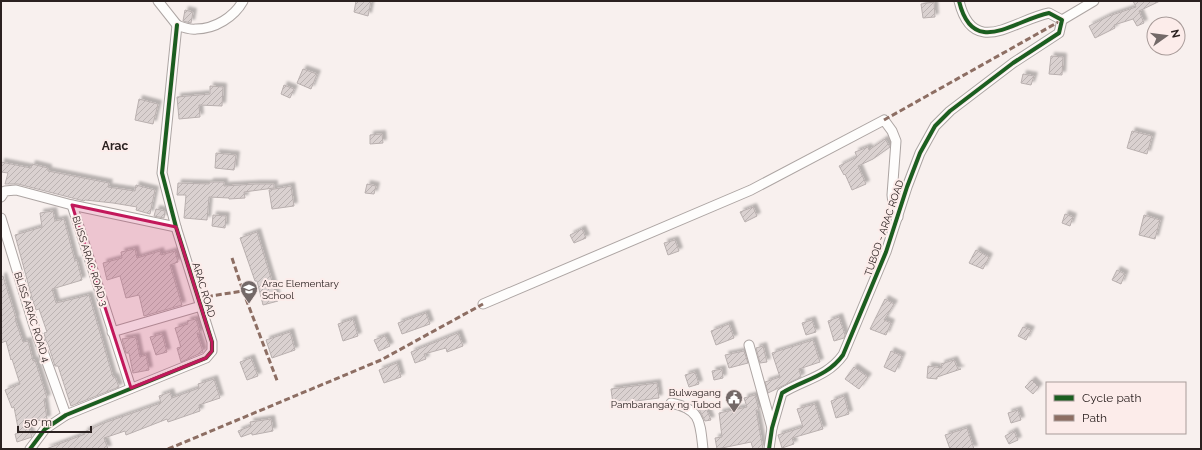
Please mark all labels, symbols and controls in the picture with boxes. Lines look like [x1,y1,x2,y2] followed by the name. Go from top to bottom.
[1146,16,1186,56] north arrow
[1168,28,1183,39] text: N
[102,139,128,153] district label: Arac
[862,179,906,277] street label: TUBOD - ARAC ROAD
[70,215,110,307] street label: BLISS ARAC ROAD 3
[190,261,218,319] street label: ARAC ROAD
[12,270,52,364] street label: BLISS ARAC ROAD 4
[262,278,340,301] place label: Arac Elementary School
[239,279,259,304] school or university icon: Arac Elementary School
[1046,382,1186,434] legend
[611,387,721,410] place label: Bulwagang Pambarangay ng Tubod
[724,388,744,413] public building icon: Bulwagang Pambarangay ng Tubod
[1082,391,1141,405] text: Cycle path
[18,408,91,434] scale bar
[1082,411,1107,425] text: Path
[24,415,52,429] text: 50 m

